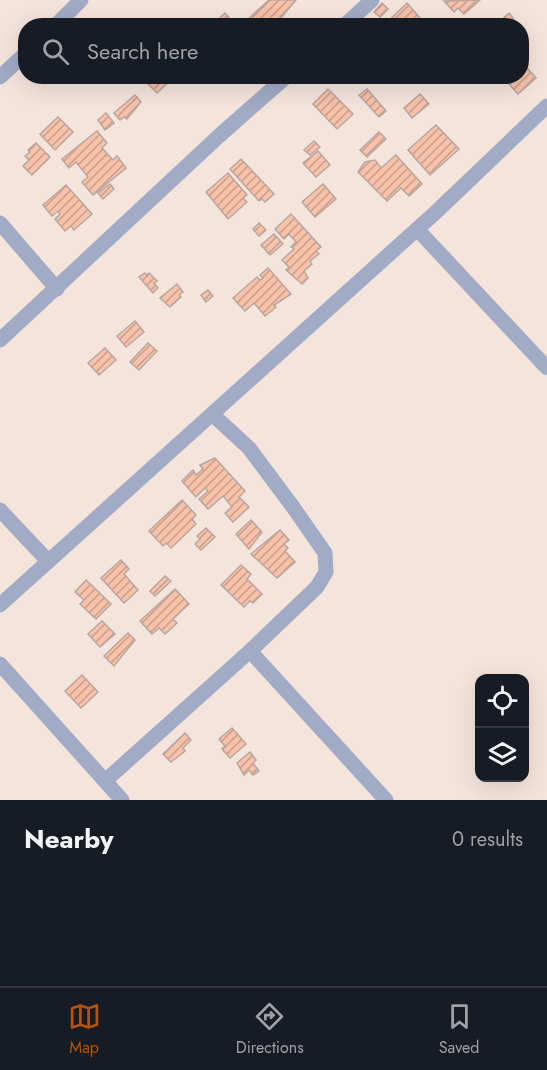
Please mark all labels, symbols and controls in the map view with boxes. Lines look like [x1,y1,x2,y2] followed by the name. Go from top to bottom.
[18,18,529,84] search box
[39,35,72,68] icon: search
[87,35,198,67] text: Search here
[475,674,529,782] map controls
[475,674,529,728] button: locate
[475,728,529,782] button: layers
[24,820,113,858] text: Nearby
[452,825,523,854] text: 0 results
[68,1000,101,1059] tab: Map
[236,1000,304,1059] tab: Directions
[439,1000,479,1059] tab: Saved

